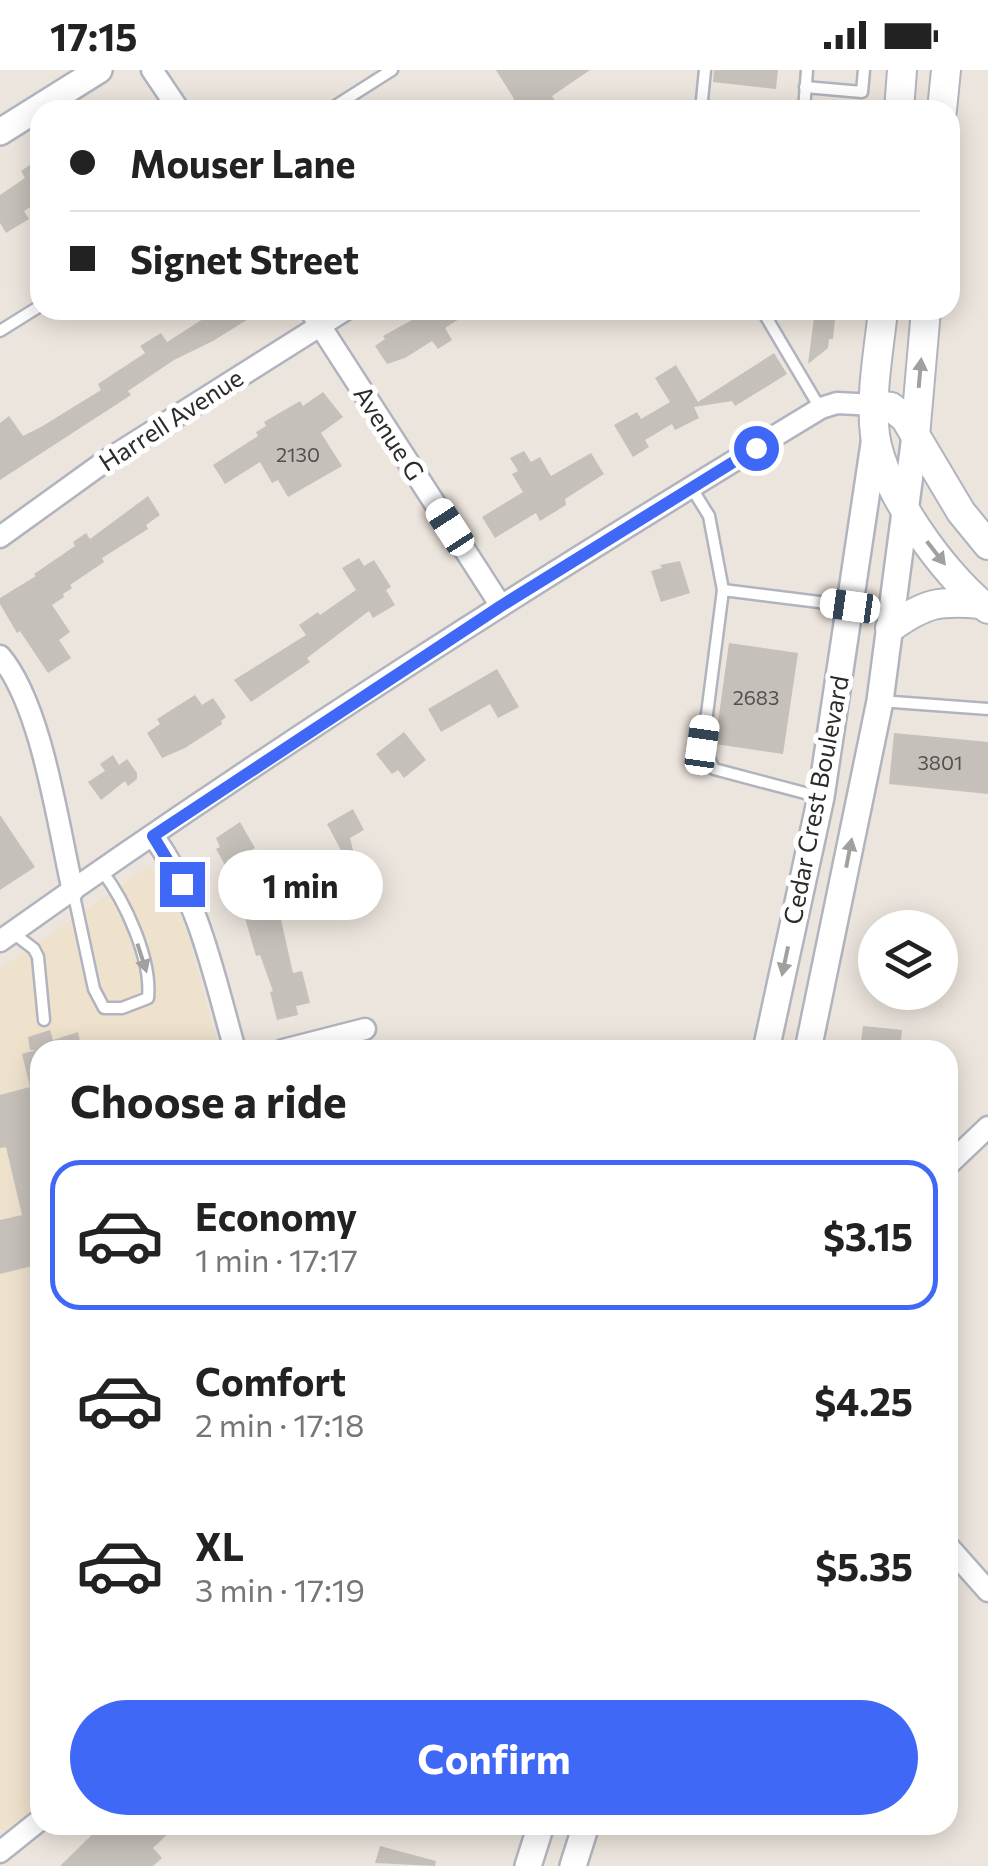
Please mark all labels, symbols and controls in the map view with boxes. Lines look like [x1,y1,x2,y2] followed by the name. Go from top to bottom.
[50,12,137,59] text: 17:15
[130,139,356,186] text: Mouser Lane
[130,235,359,282] text: Signet Street
[913,357,929,388] one-way arrow
[93,362,248,477] street label: Harrell Avenue
[348,380,431,485] street label: Avenue G
[734,426,779,471] route start
[276,442,320,466] house number: 2130
[421,494,479,560] car
[925,540,945,566] one-way arrow
[818,587,882,625] car
[776,673,854,927] street label: Cedar Crest Boulevard
[733,685,779,709] house number: 2683
[683,713,721,777] car
[917,750,963,774] house number: 3801
[841,838,857,869] one-way arrow
[217,849,382,919] callout: 1 min
[160,862,205,907] route end
[263,865,338,905] text: 1 min
[858,910,958,1010] map controls
[858,910,958,1010] button: layers
[135,944,150,974] one-way arrow
[777,945,793,976] one-way arrow
[70,1072,347,1127] text: Choose a ride
[75,1190,165,1280] icon: car
[195,1192,357,1239] text: Economy
[823,1212,913,1259] text: $3.15
[195,1239,358,1279] text: 1 min · 17:17
[75,1355,165,1445] icon: car
[195,1357,346,1404] text: Comfort
[814,1377,913,1424] text: $4.25
[195,1404,364,1444] text: 2 min · 17:18
[75,1520,165,1610] icon: car
[195,1522,244,1569] text: XL
[815,1542,913,1589] text: $5.35
[195,1569,365,1609] text: 3 min · 17:19
[70,1700,918,1815] button: Confirm

